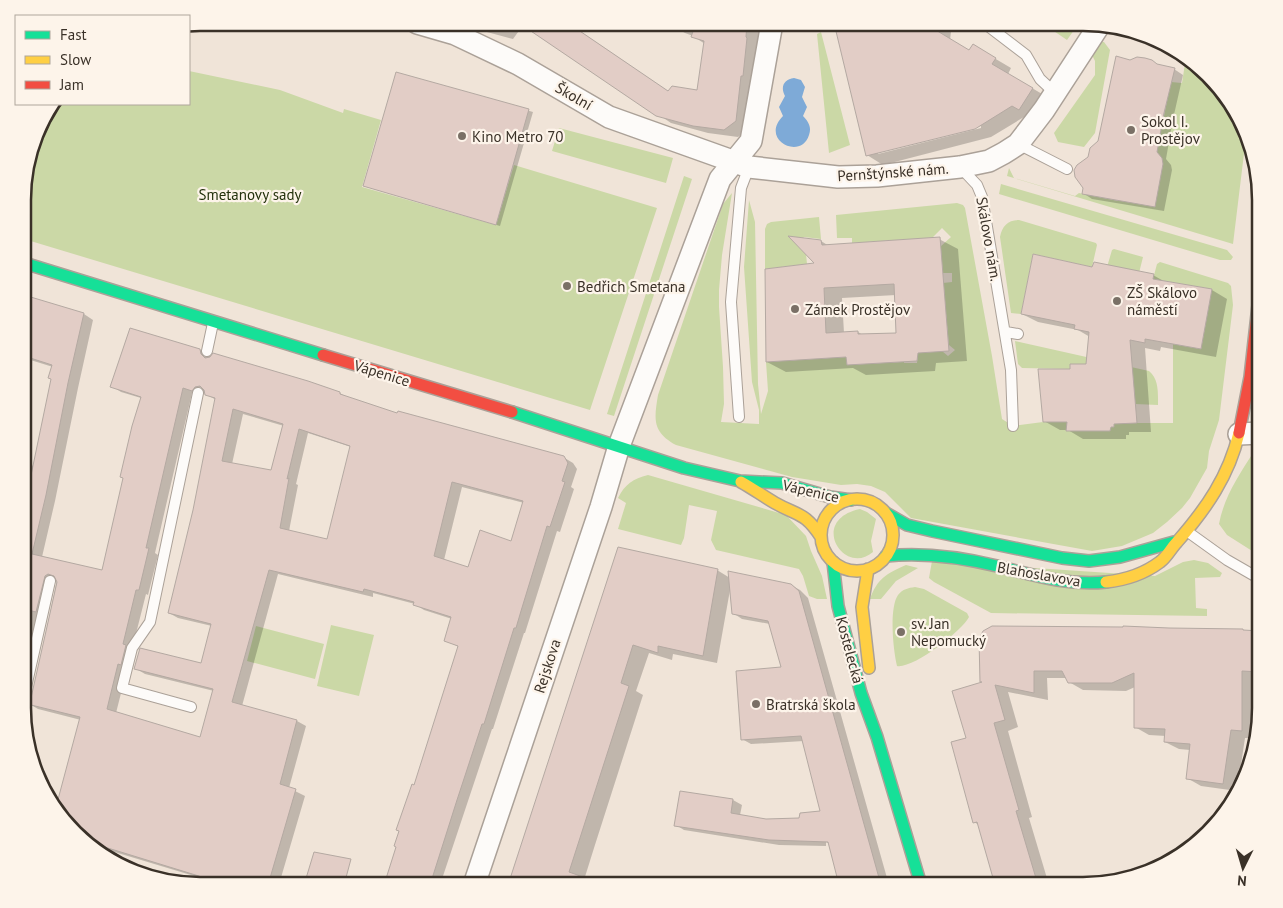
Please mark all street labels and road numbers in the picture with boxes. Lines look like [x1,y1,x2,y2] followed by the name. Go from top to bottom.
[552,78,596,114] street label: Školní
[837,159,949,185] street label: Pernštýnské nám.
[972,196,1006,282] street label: Skálovo nám.
[351,355,412,390] street label: Vápenice
[780,475,841,507] street label: Vápenice
[996,557,1082,591] street label: Blahoslavova
[832,614,868,686] street label: Kostelecká
[529,637,565,695] street label: Rejskova

